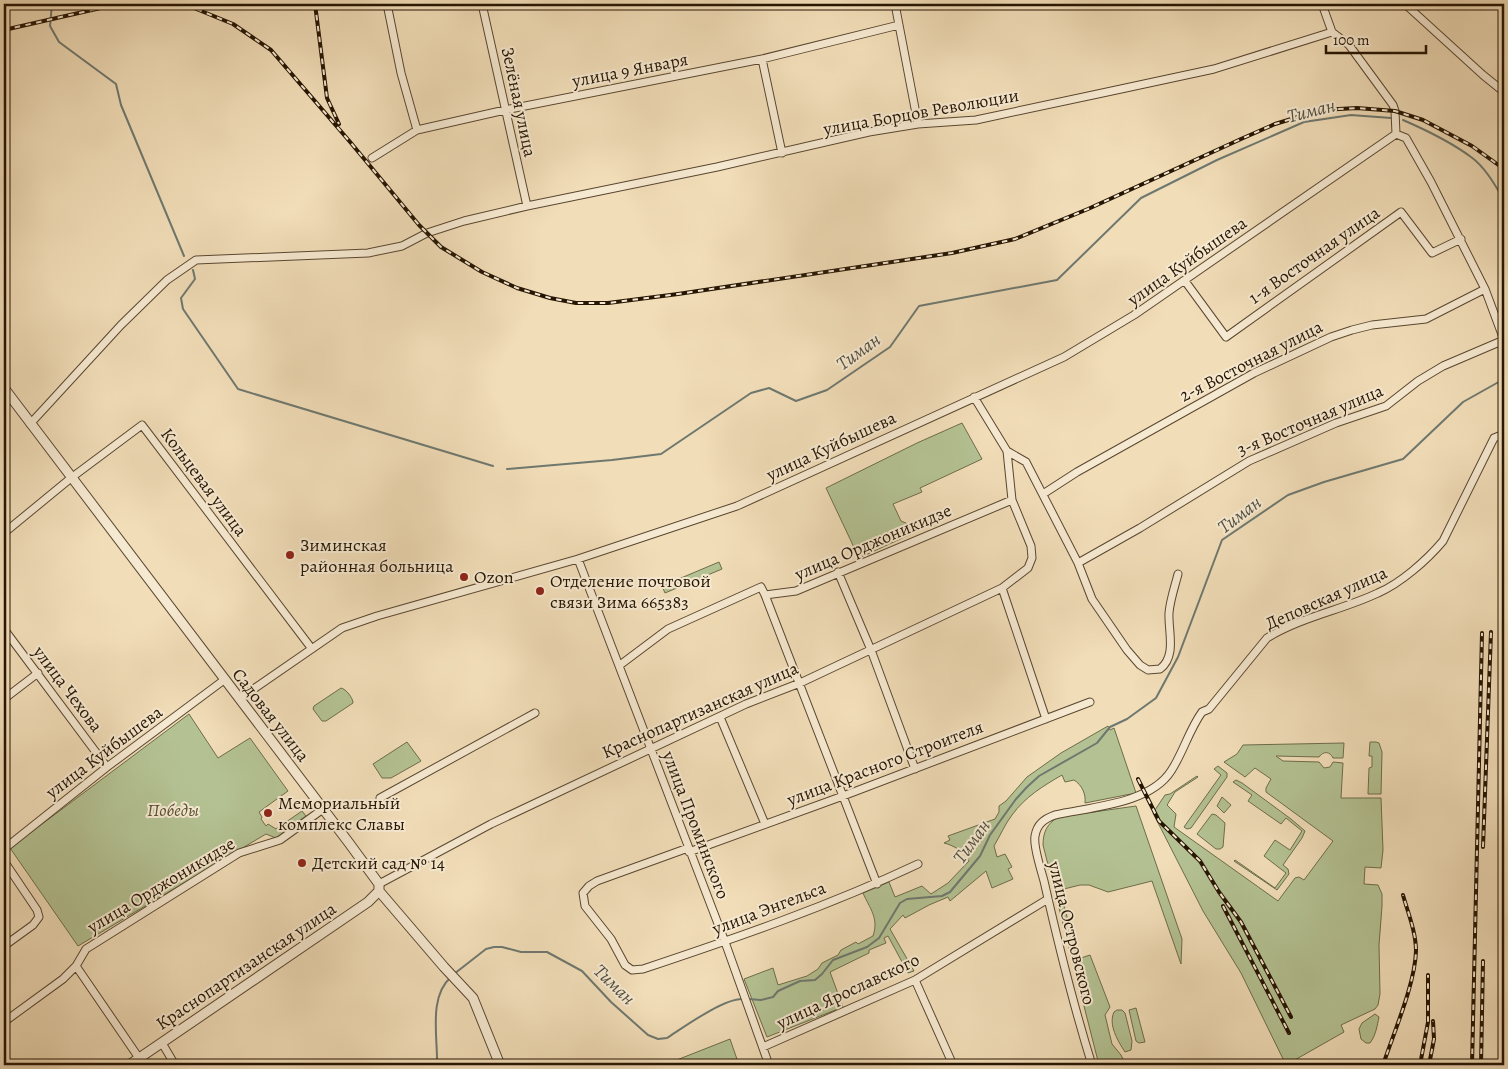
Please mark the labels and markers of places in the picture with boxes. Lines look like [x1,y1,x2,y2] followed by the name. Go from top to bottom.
[300,533,454,578] place label: Зиминская районная больница
[284,549,296,561] marker: Зиминская районная больница
[474,565,514,589] place label: Ozon
[550,569,711,614] place label: Отделение почтовой связи Зима 665383
[458,571,470,583] marker: Ozon
[534,585,546,597] marker: Отделение почтовой связи Зима 665383
[278,791,405,836] place label: Мемориальный комплекс Славы
[262,807,274,819] marker: Мемориальный комплекс Славы
[312,851,445,875] place label: Детский сад № 14
[296,857,308,869] marker: Детский сад № 14

